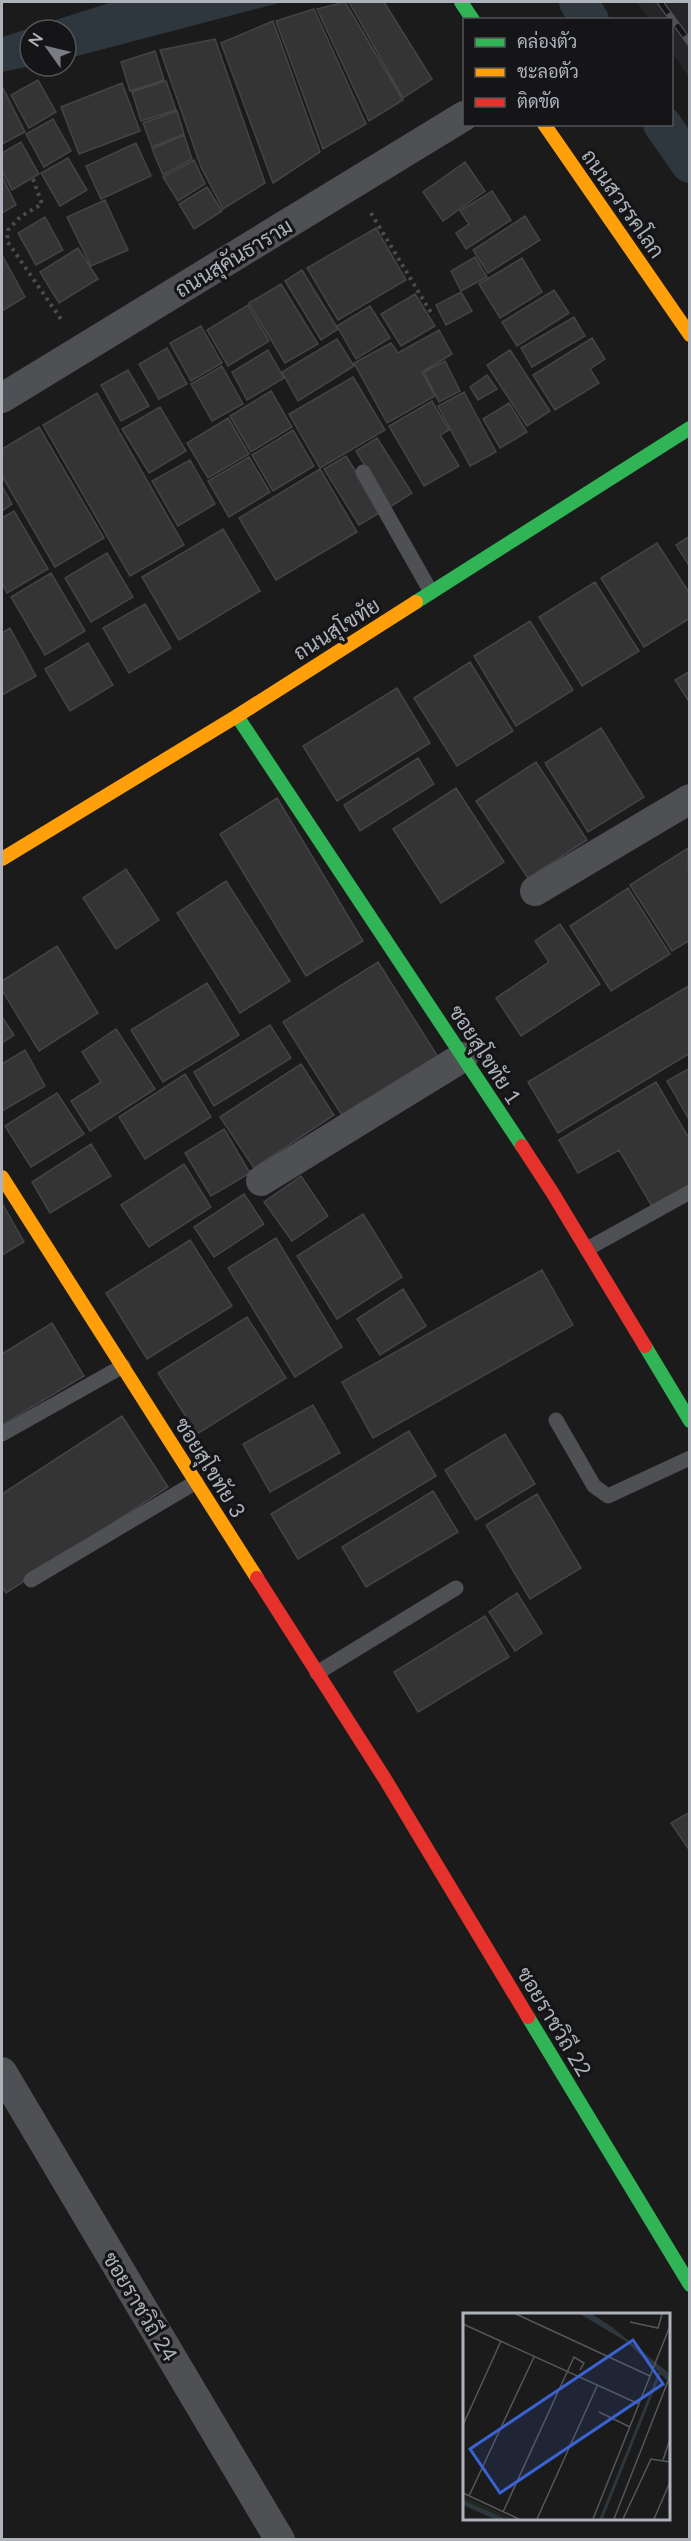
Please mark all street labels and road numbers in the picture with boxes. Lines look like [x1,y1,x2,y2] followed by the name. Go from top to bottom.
[577,144,671,262] street label: ถนนสวรรคโลก
[170,212,298,304] street label: ถนนสุคันธาราม
[288,592,386,667] street label: ถนนสุโขทัย
[442,1000,527,1110] street label: ซอยสุโขทัย 1
[168,1412,252,1523] street label: ซอยสุโขทัย 3
[513,1962,597,2080] street label: ซอยราชวิถี 22
[99,2247,183,2365] street label: ซอยราชวิถี 24

